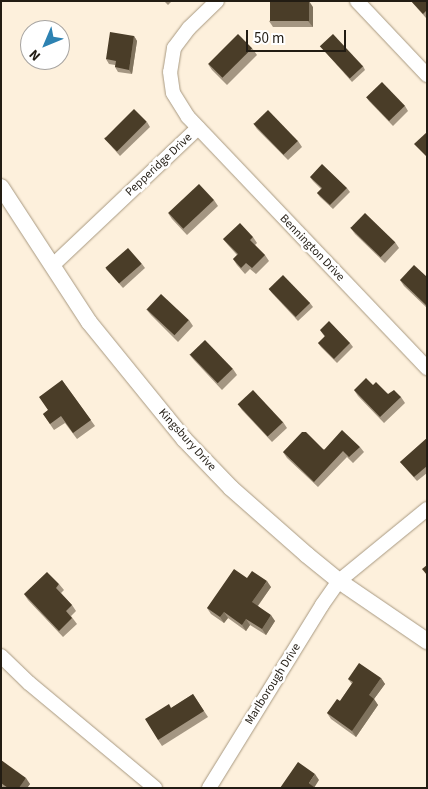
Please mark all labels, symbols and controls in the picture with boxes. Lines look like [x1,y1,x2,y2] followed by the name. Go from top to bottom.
[20,20,70,70] north arrow
[248,20,348,52] scale bar
[254,28,284,49] text: 50 m
[25,45,45,65] text: N
[123,130,195,200] street label: Pepperidge Drive
[277,212,347,284] street label: Bennington Drive
[155,406,219,474] street label: Kingsbury Drive
[242,641,304,727] street label: Marlborough Drive

